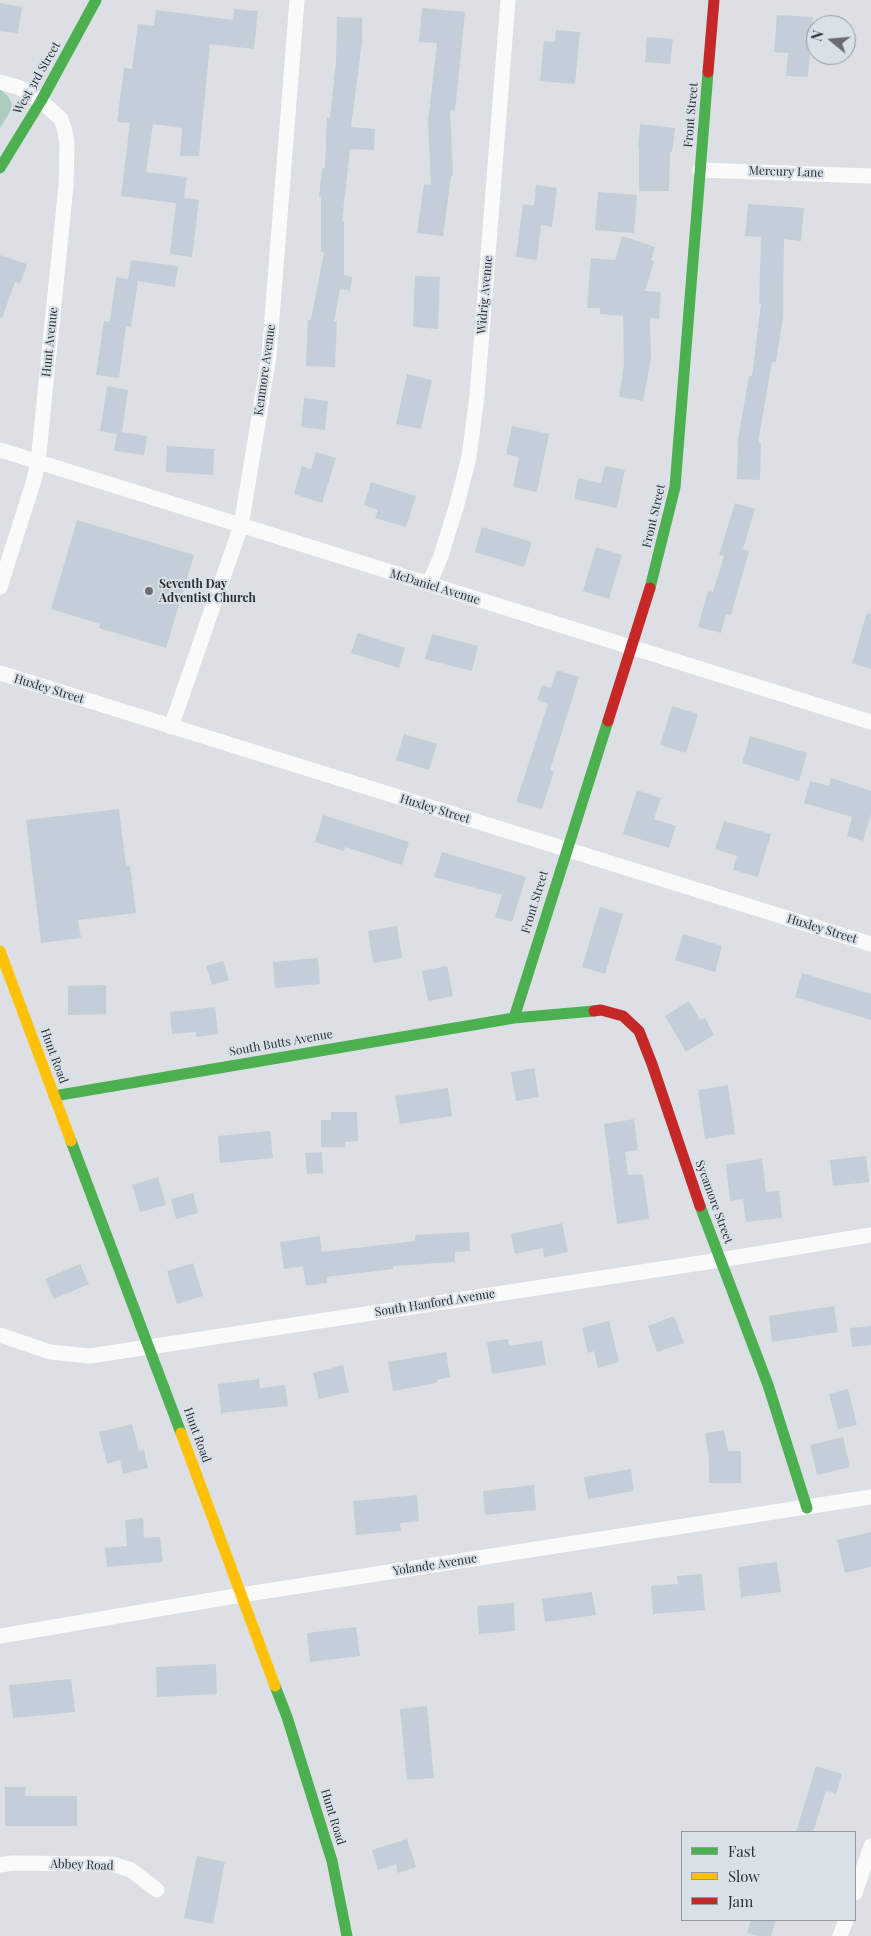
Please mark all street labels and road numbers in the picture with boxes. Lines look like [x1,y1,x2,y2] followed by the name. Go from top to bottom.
[10,39,64,117] street label: West 3rd Street
[681,82,701,148] street label: Front Street
[748,163,824,181] street label: Mercury Lane
[474,255,496,335] street label: Widrig Avenue
[39,306,61,378] street label: Hunt Avenue
[251,323,279,417] street label: Kenmore Avenue
[640,483,668,549] street label: Front Street
[388,566,482,608] street label: McDaniel Avenue
[12,671,86,707] street label: Huxley Street
[398,791,472,827] street label: Huxley Street
[519,869,551,935] street label: Front Street
[785,911,859,947] street label: Huxley Street
[37,1026,71,1086] street label: Hunt Road
[228,1027,334,1059] street label: South Butts Avenue
[692,1158,736,1246] street label: Sycamore Street
[374,1286,496,1320] street label: South Hanford Avenue
[180,1405,214,1465] street label: Hunt Road
[392,1551,478,1579] street label: Yolande Avenue
[318,1787,348,1847] street label: Hunt Road
[50,1857,114,1873] street label: Abbey Road

